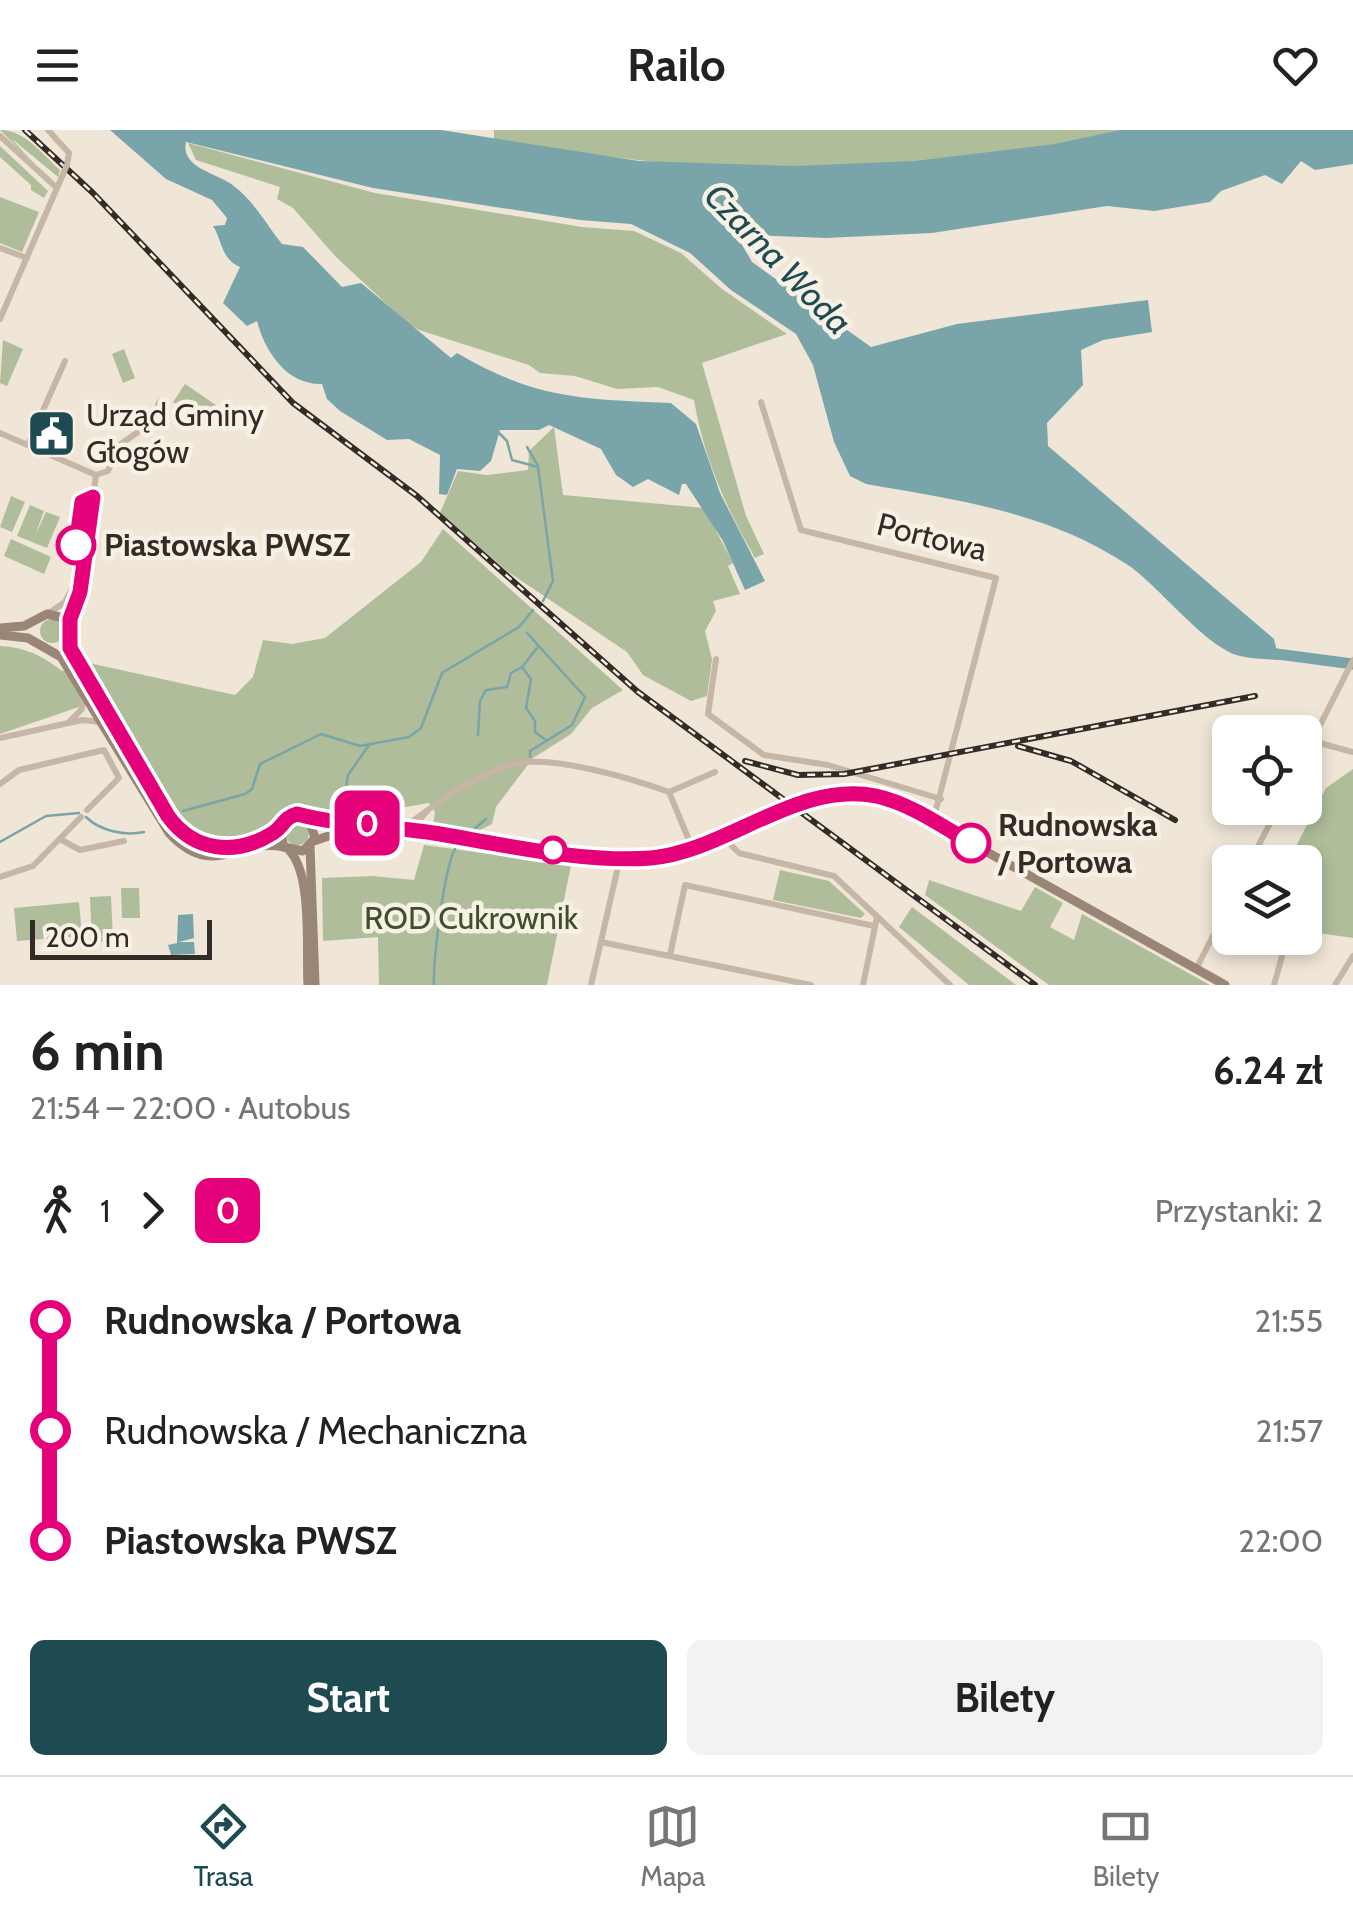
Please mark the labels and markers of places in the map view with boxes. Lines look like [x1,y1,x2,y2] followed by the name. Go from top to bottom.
[86,395,264,471] place label: Urząd Gminy Głogów
[25,407,77,459] public building icon: Urząd Gminy Głogów
[104,525,351,564] place label: Piastowska PWSZ
[57,526,95,564] marker: Piastowska PWSZ
[997,805,1157,881] place label: Rudnowska / Portowa
[952,824,990,862] marker: Rudnowska / Portowa
[540,837,566,863] unlabelled marker

